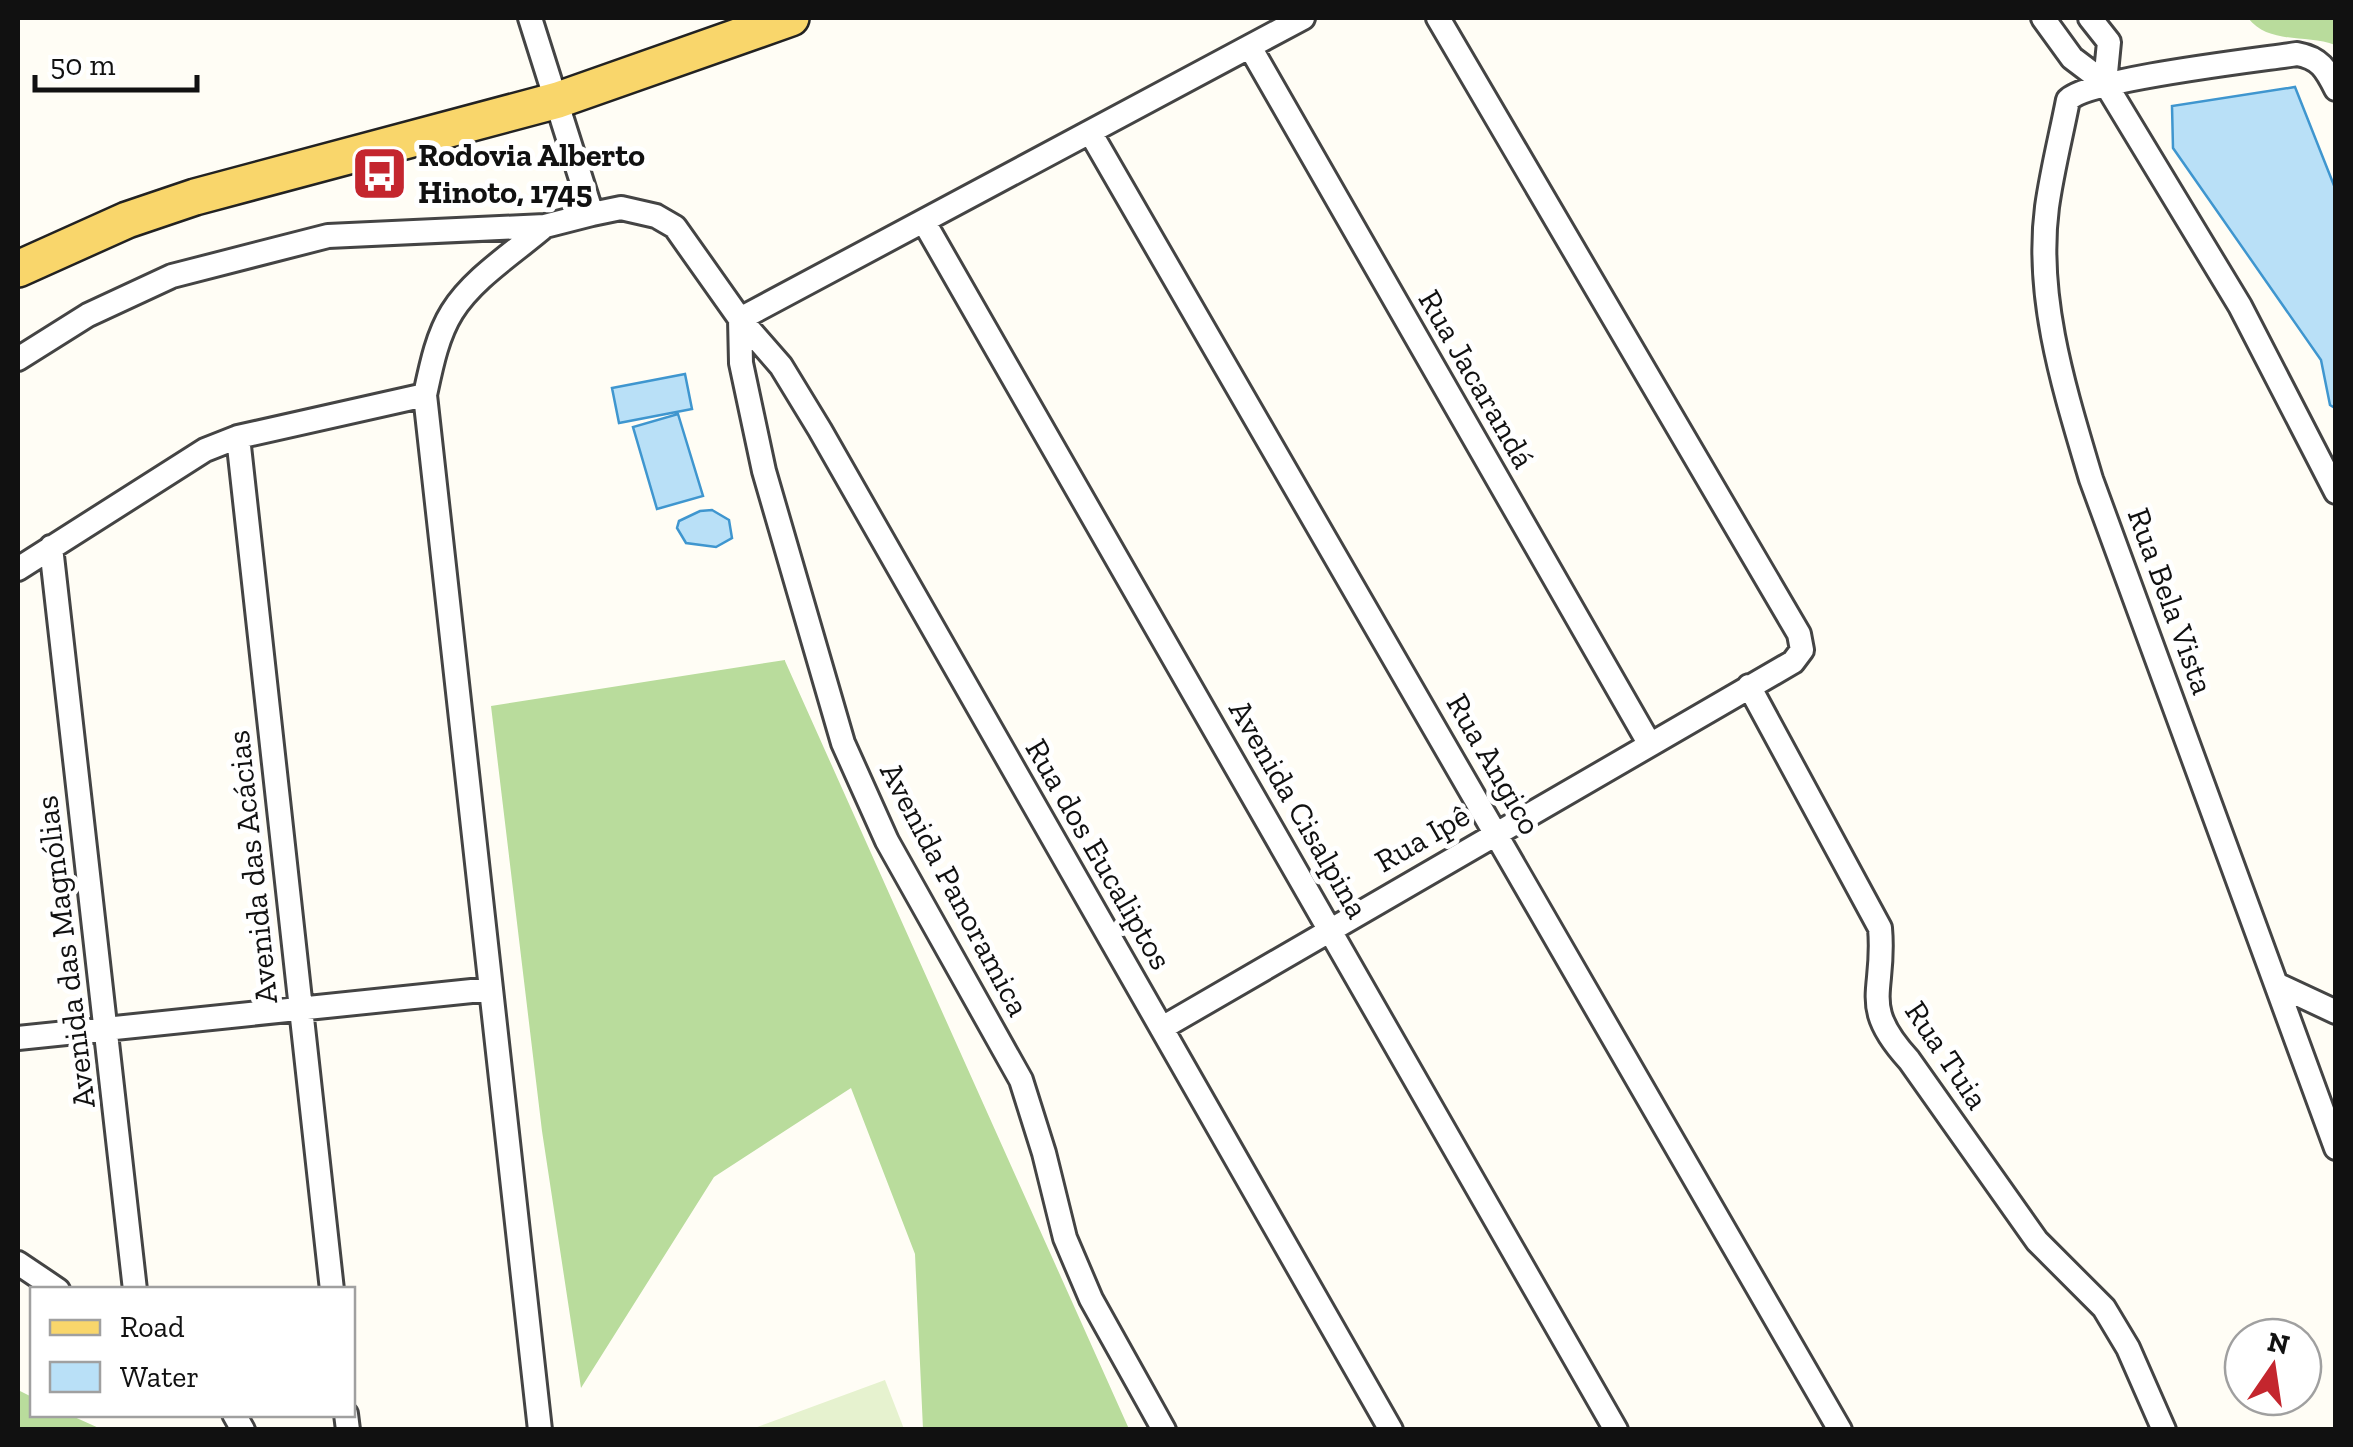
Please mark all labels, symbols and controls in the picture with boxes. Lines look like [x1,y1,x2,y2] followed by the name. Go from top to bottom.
[35,30,198,92] scale bar
[50,47,115,83] text: 50 m
[418,136,645,211] place label: Rodovia Alberto Hinoto, 1745
[349,143,409,203] bus stop icon: Rodovia Alberto Hinoto, 1745
[1411,283,1543,475] street label: Rua Jacarandá
[2120,503,2222,699] street label: Rua Bela Vista
[1438,687,1550,841] street label: Rua Angico
[1221,693,1377,925] street label: Avenida Cisalpina
[219,728,285,1006] street label: Avenida das Acácias
[1018,732,1180,976] street label: Rua dos Eucaliptos
[872,756,1038,1022] street label: Avenida Panoramica
[27,794,103,1110] street label: Avenida das Magnólias
[1368,796,1476,880] street label: Rua Ipê
[1897,994,1997,1116] street label: Rua Tuia
[30,1287,355,1417] legend
[120,1309,185,1345] text: Road
[2223,1317,2323,1417] north arrow
[2264,1325,2293,1362] text: N
[120,1359,199,1395] text: Water

